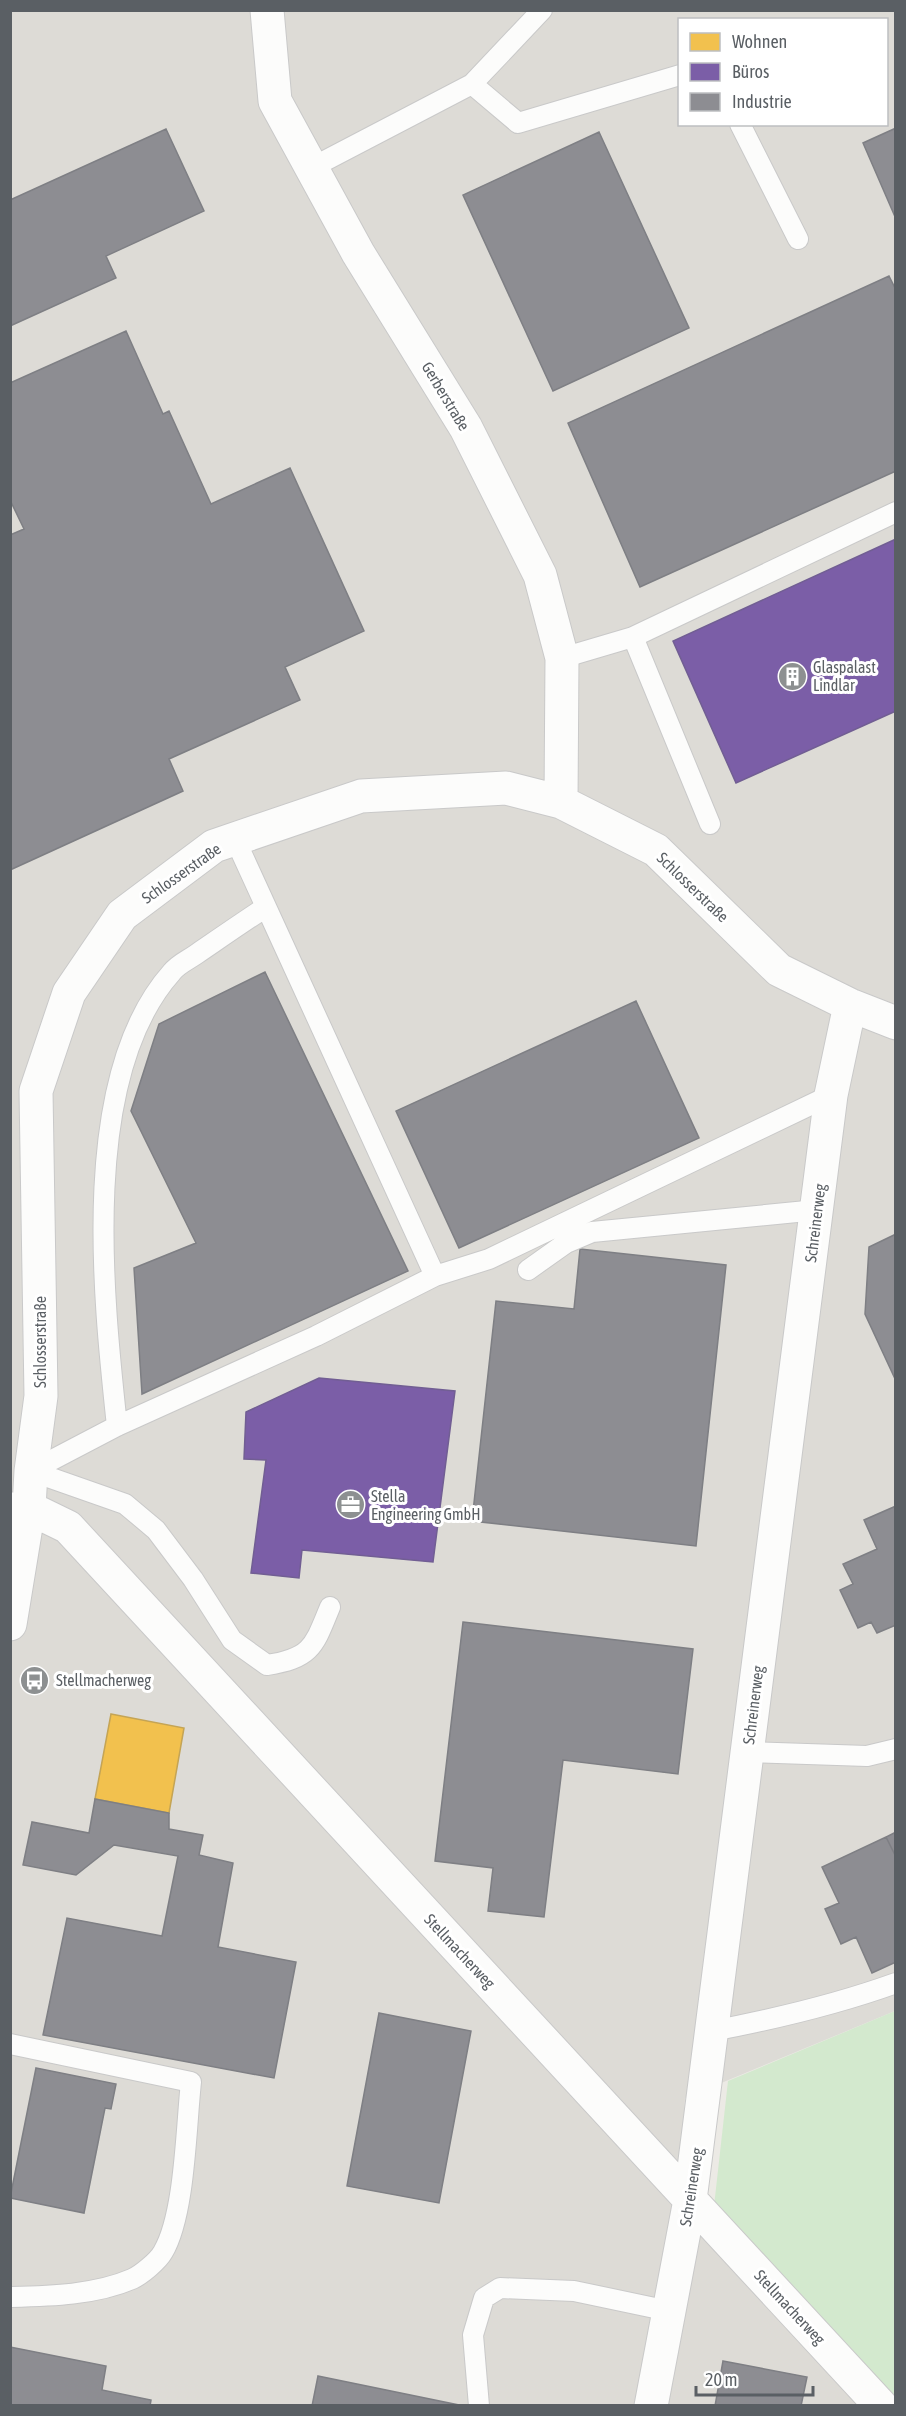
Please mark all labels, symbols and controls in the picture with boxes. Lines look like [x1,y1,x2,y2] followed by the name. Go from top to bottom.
[678,18,888,126] legend
[732,31,787,52] text: Wohnen
[732,61,769,82] text: Büros
[732,91,792,112] text: Industrie
[418,358,474,434] street label: Gerberstraße
[813,658,876,694] place label: Glaspalast Lindlar
[776,660,808,692] building icon: Glaspalast Lindlar
[138,839,224,907] street label: Schlosserstraße
[654,849,732,925] street label: Schlosserstraße
[801,1182,830,1264] street label: Schreinerweg
[31,1296,49,1388] street label: Schlosserstraße
[371,1487,480,1524] place label: Stella Engineering GmbH
[334,1489,366,1521] office icon: Stella Engineering GmbH
[19,1664,51,1696] bus stop icon: Stellmacherweg
[739,1664,768,1746] street label: Schreinerweg
[56,1671,151,1690] place label: Stellmacherweg
[420,1910,499,1993] street label: Stellmacherweg
[676,2146,707,2228] street label: Schreinerweg
[750,2266,829,2349] street label: Stellmacherweg
[696,2359,813,2397] scale bar
[705,2369,737,2390] text: 20 m

